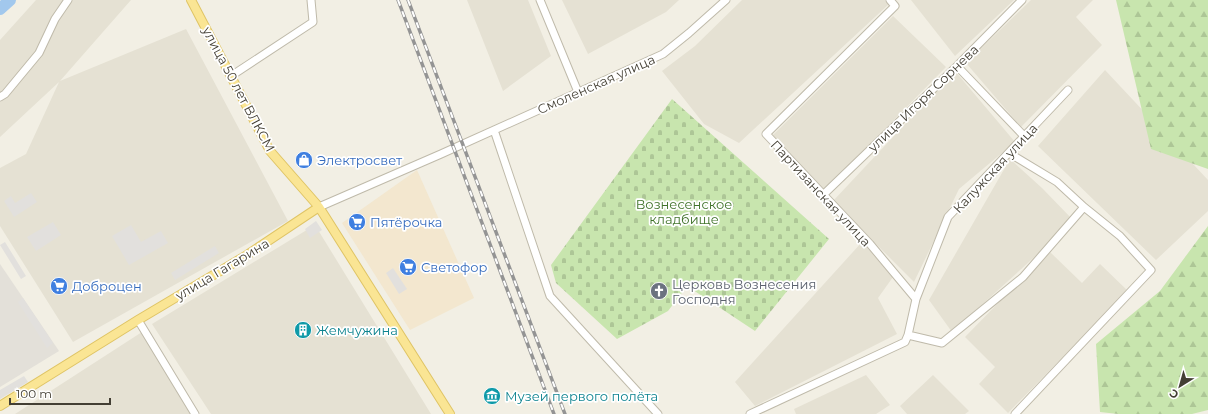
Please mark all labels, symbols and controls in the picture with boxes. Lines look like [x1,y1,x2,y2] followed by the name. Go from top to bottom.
[199,23,279,154] street label: улица 50 лет ВЛКСМ
[864,41,982,156] street label: улица Игоря Сорнева
[535,51,657,117] street label: Смоленская улица
[949,120,1041,216] street label: Калужская улица
[768,137,874,249] street label: Партизанская улица
[294,150,314,170] shop icon: Электросвет
[317,152,403,168] place label: Электросвет
[636,196,732,227] park label: Вознесенское кладбище
[347,212,367,232] supermarket icon: Пятёрочка
[370,214,442,230] place label: Пятёрочка
[171,235,272,304] street label: улица Гагарина
[398,257,418,277] supermarket icon: Светофор
[421,259,488,275] place label: Светофор
[49,276,69,296] supermarket icon: Доброцен
[672,276,816,307] place label: Церковь Вознесения Господня
[72,278,142,294] place label: Доброцен
[649,281,669,301] church icon: Церковь Вознесения Господня
[293,320,313,340] building icon: Жемчужина
[316,322,398,338] place label: Жемчужина
[1160,366,1200,406] north arrow
[10,380,110,406] scale bar
[16,386,52,401] text: 100 m
[482,386,502,406] museum icon: Музей первого полёта
[1167,386,1181,402] text: С
[505,388,658,404] place label: Музей первого полёта

